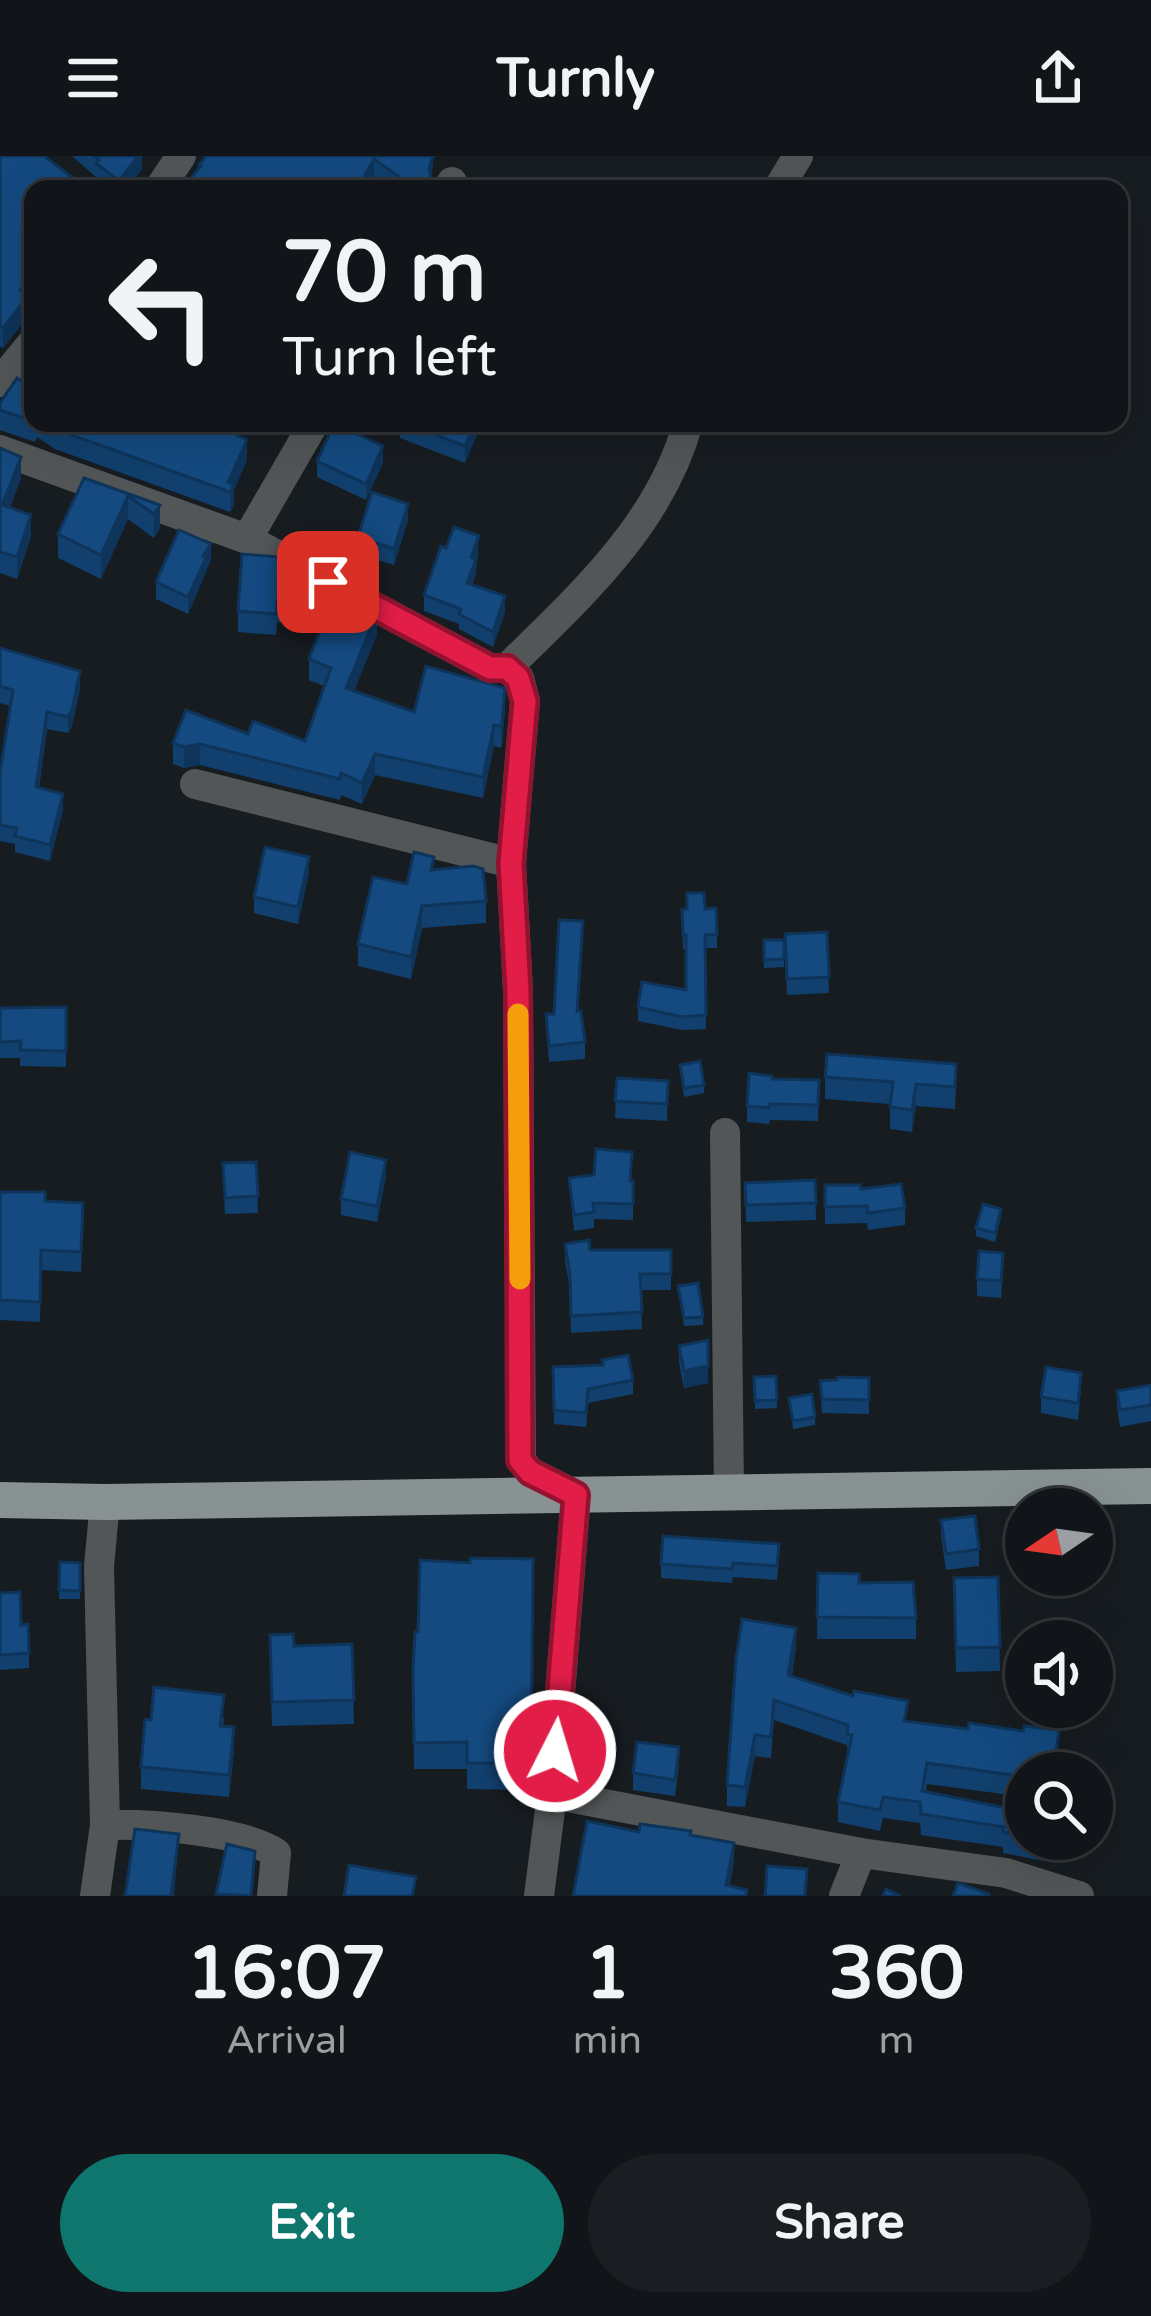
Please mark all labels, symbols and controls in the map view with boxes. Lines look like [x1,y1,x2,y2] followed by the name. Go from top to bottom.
[60,45,126,111] icon: menu
[1025,45,1091,111] icon: share
[496,46,655,111] text: Turnly
[282,223,486,324] text: 70 m
[84,228,240,384] icon: left
[282,325,497,390] text: Turn left
[277,531,379,633] pin
[295,549,361,615] icon: arrive
[1005,1488,1113,1596] north arrow
[1005,1488,1113,1860] map controls
[1005,1620,1113,1728] button: sound
[492,1688,618,1814] position arrow
[1005,1752,1113,1860] button: search
[187,1931,386,2018] text: 16:07
[585,1931,630,2018] text: 1
[829,1931,964,2018] text: 360
[226,2017,347,2064] text: Arrival
[573,2017,642,2064] text: min
[879,2017,914,2064] text: m
[60,2154,564,2292] button: Exit
[588,2154,1091,2292] button: Share

